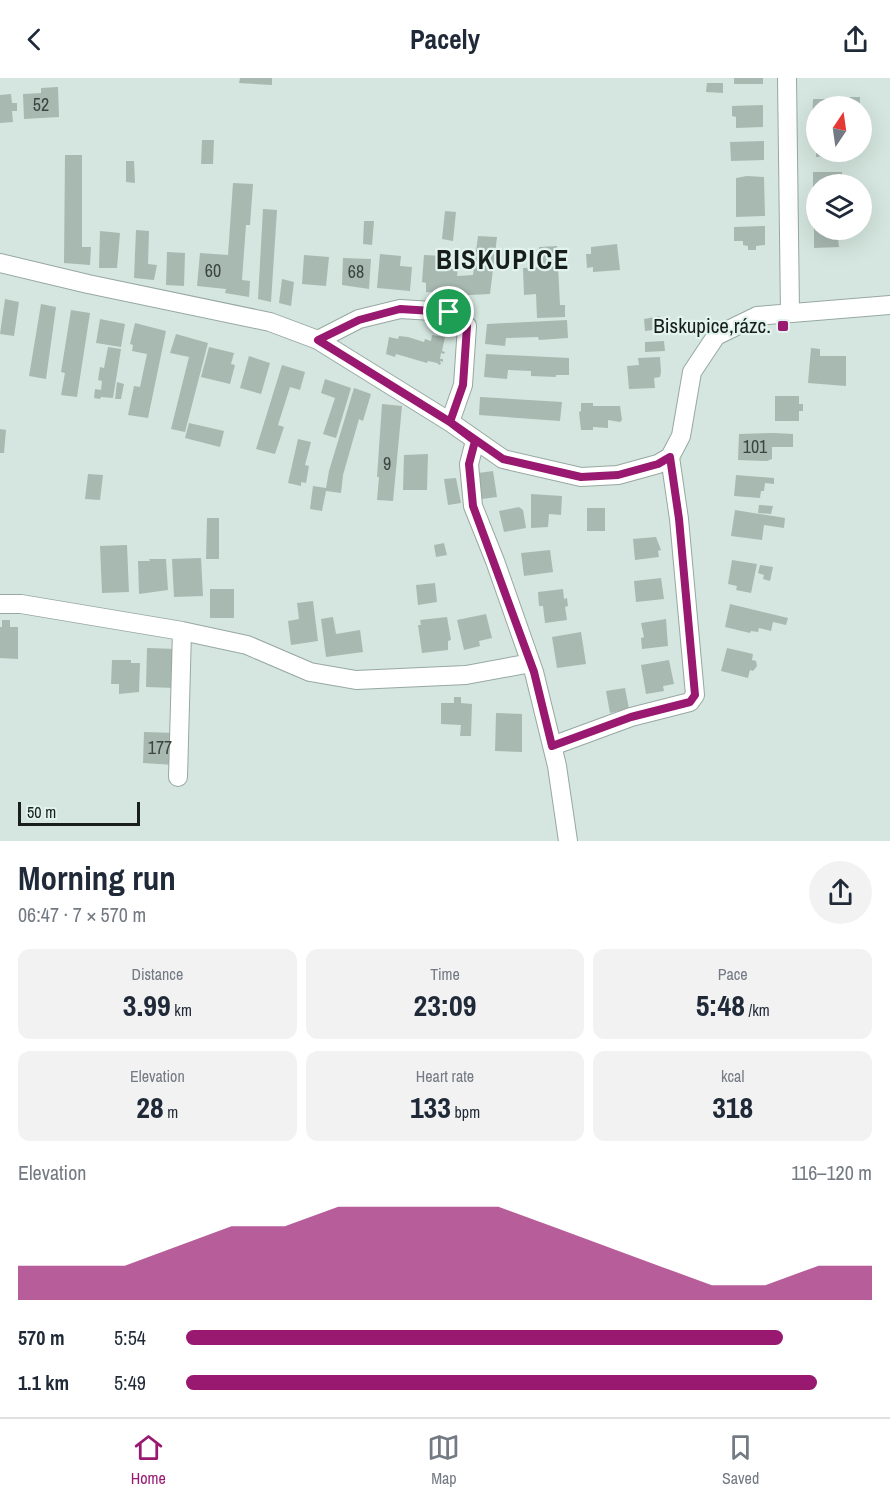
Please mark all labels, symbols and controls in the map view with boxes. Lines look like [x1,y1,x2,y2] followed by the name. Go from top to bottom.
[410,21,480,57] text: Pacely
[18,23,51,56] icon: back
[839,23,872,56] icon: share
[33,92,49,117] house number: 52
[806,96,872,162] north arrow
[806,96,872,240] map controls
[806,174,872,240] button: layers
[436,241,570,277] district label: BISKUPICE
[205,258,221,283] house number: 60
[348,259,364,284] house number: 68
[423,286,474,337] pin
[432,295,465,328] icon: arrive
[653,311,771,340] place label: Biskupice,rázc.
[776,319,790,333] marker: Biskupice,rázc.
[743,434,768,459] house number: 101
[383,451,391,476] house number: 9
[148,735,172,760] house number: 177
[18,799,140,826] scale bar
[27,801,56,823] text: 50 m
[18,856,176,900] text: Morning run
[809,861,872,924] button: share
[18,901,146,928] text: 06:47 · 7 × 570 m
[131,963,183,985] text: Distance
[430,963,460,985] text: Time
[718,963,748,985] text: Pace
[123,985,171,1025] text: 3.99
[414,985,476,1025] text: 23:09
[696,985,745,1025] text: 5:48
[171,999,192,1021] text: km
[745,999,770,1021] text: /km
[130,1065,185,1087] text: Elevation
[416,1065,474,1087] text: Heart rate
[721,1065,744,1087] text: kcal
[136,1087,164,1127] text: 28
[410,1087,451,1127] text: 133
[712,1087,753,1127] text: 318
[164,1101,178,1123] text: m
[451,1101,480,1123] text: bpm
[18,1159,86,1186] text: Elevation
[791,1159,872,1186] text: 116–120 m
[18,1324,65,1351] text: 570 m
[114,1324,146,1351] text: 5:54
[18,1369,69,1396] text: 1.1 km
[114,1369,146,1396] text: 5:49
[131,1431,166,1489] tab: Home
[427,1431,460,1489] tab: Map
[722,1431,759,1489] tab: Saved

